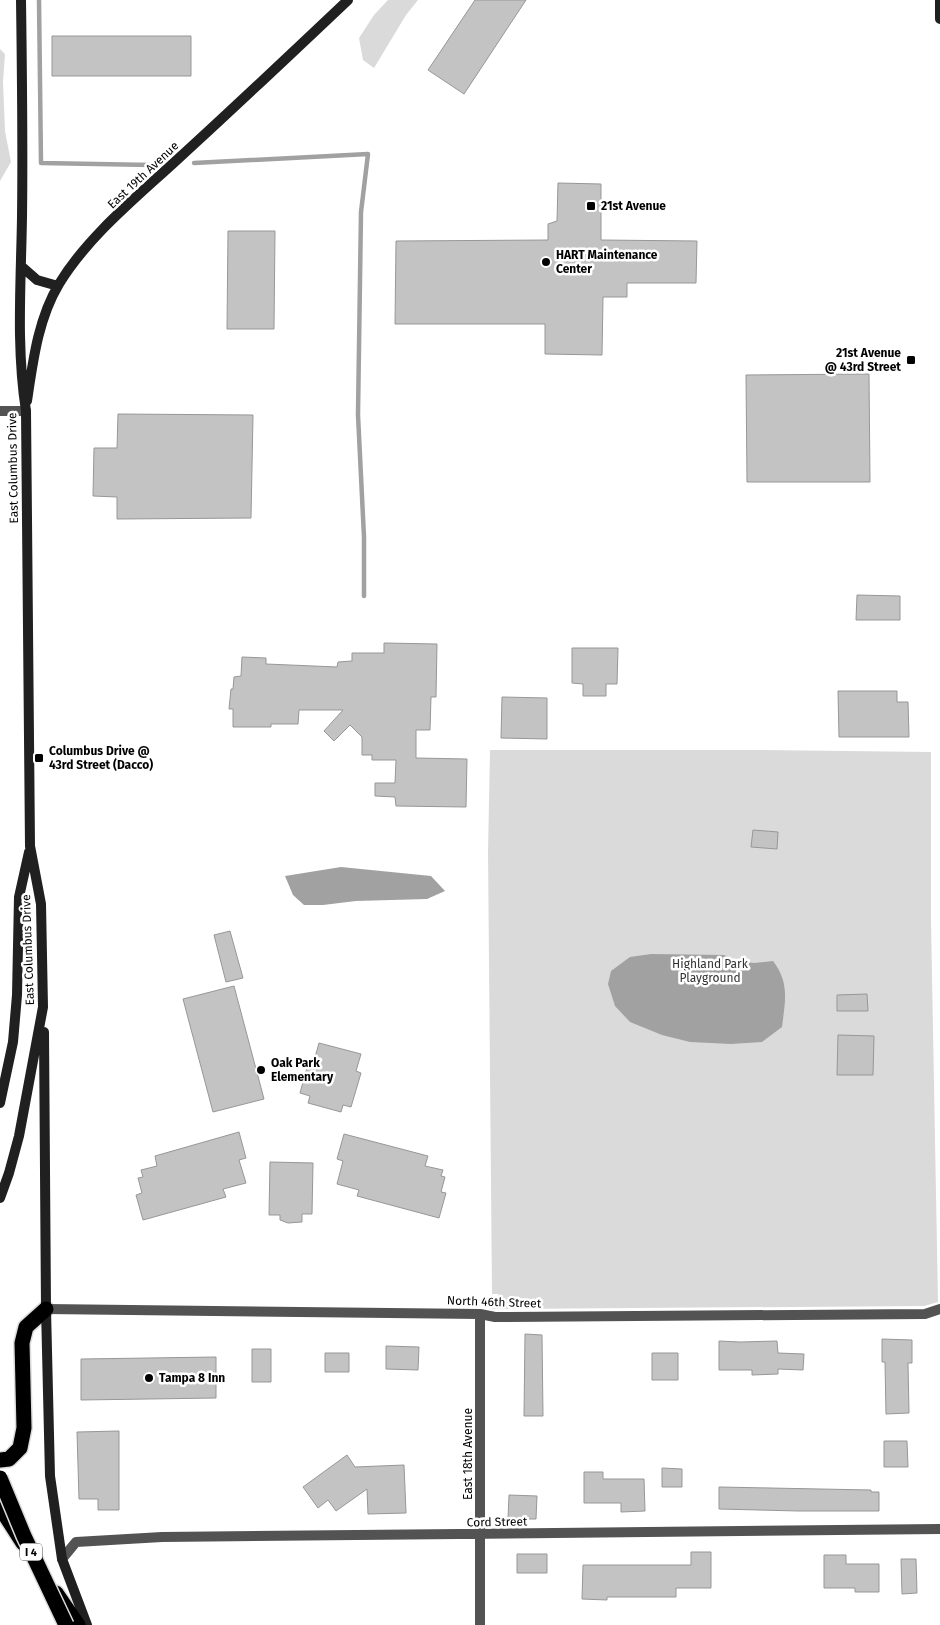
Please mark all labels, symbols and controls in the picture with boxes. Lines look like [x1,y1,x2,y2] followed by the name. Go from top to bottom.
[105,139,181,211] street label: East 19th Avenue
[601,199,666,213] place label: 21st Avenue
[585,200,597,212] marker: 21st Avenue
[556,248,658,276] place label: HART Maintenance Center
[540,256,552,268] marker: HART Maintenance Center
[825,346,901,374] place label: 21st Avenue @ 43rd Street
[905,354,917,366] marker: 21st Avenue @ 43rd Street
[5,412,21,524] street label: East Columbus Drive
[49,744,153,772] place label: Columbus Drive @ 43rd Street (Dacco)
[33,752,45,764] marker: Columbus Drive @ 43rd Street (Dacco)
[19,894,37,1006] street label: East Columbus Drive
[672,957,749,985] park label: Highland Park Playground
[271,1056,334,1084] place label: Oak Park Elementary
[255,1064,267,1076] marker: Oak Park Elementary
[447,1293,542,1311] street label: North 46th Street
[159,1371,225,1385] place label: Tampa 8 Inn
[143,1372,155,1384] marker: Tampa 8 Inn
[461,1408,475,1500] street label: East 18th Avenue
[467,1514,528,1530] street label: Cord Street
[20,1544,42,1560] road number: I 4

